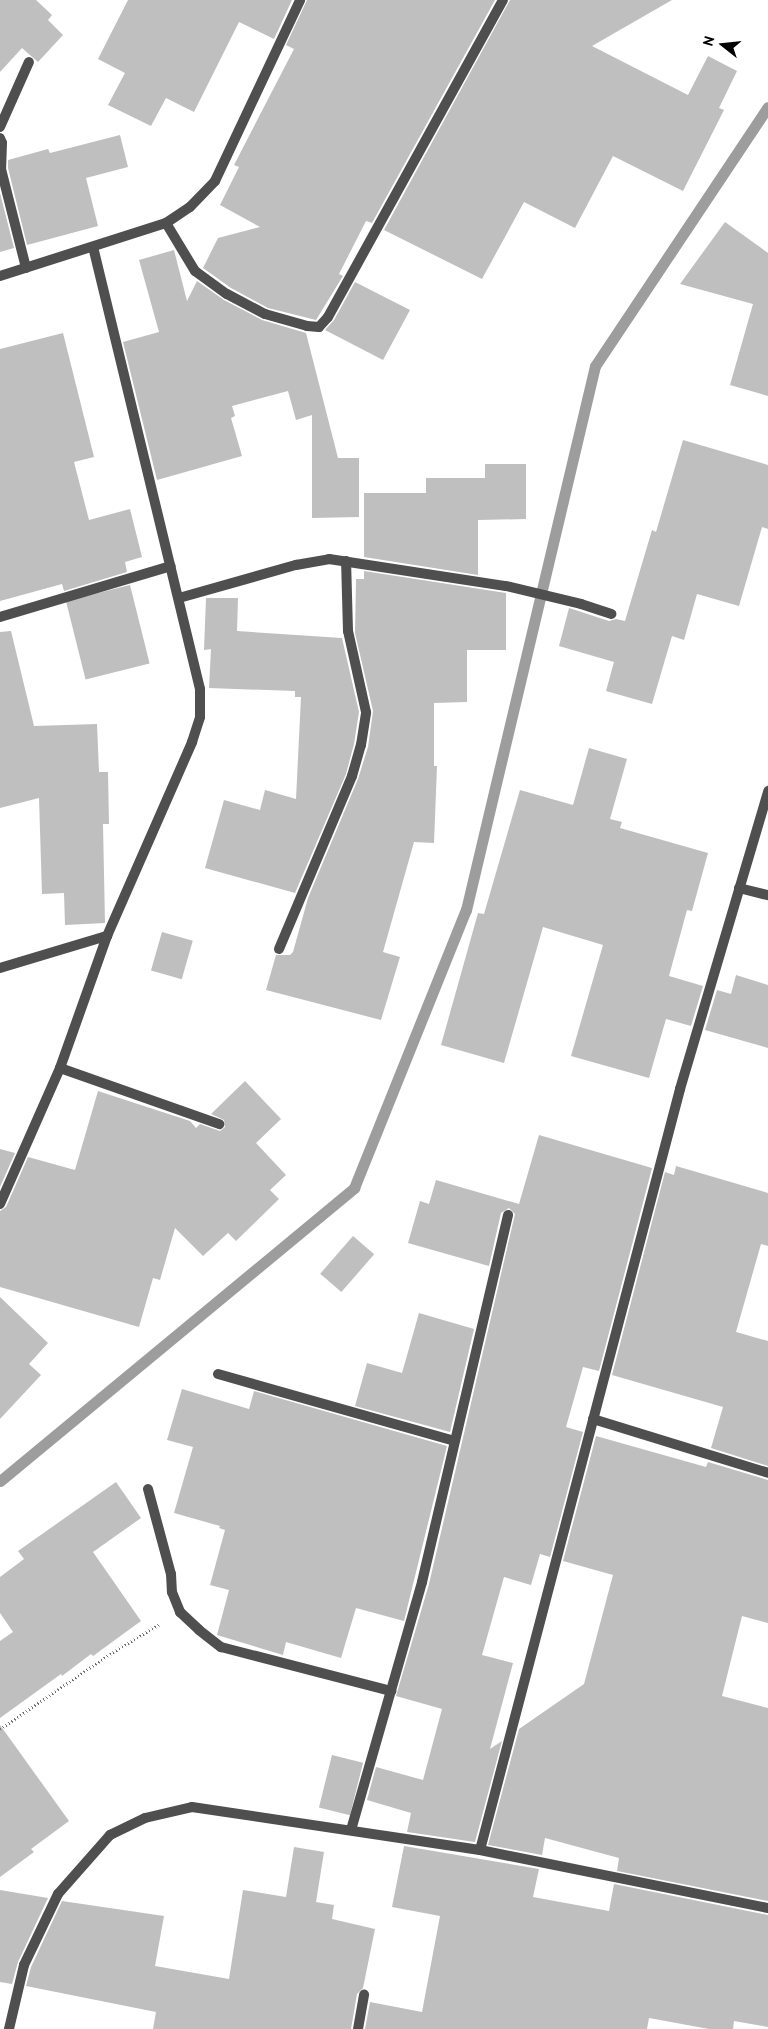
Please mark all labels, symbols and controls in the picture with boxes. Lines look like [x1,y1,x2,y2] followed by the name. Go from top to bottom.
[698,20,748,70] north arrow
[699,34,718,48] text: N

